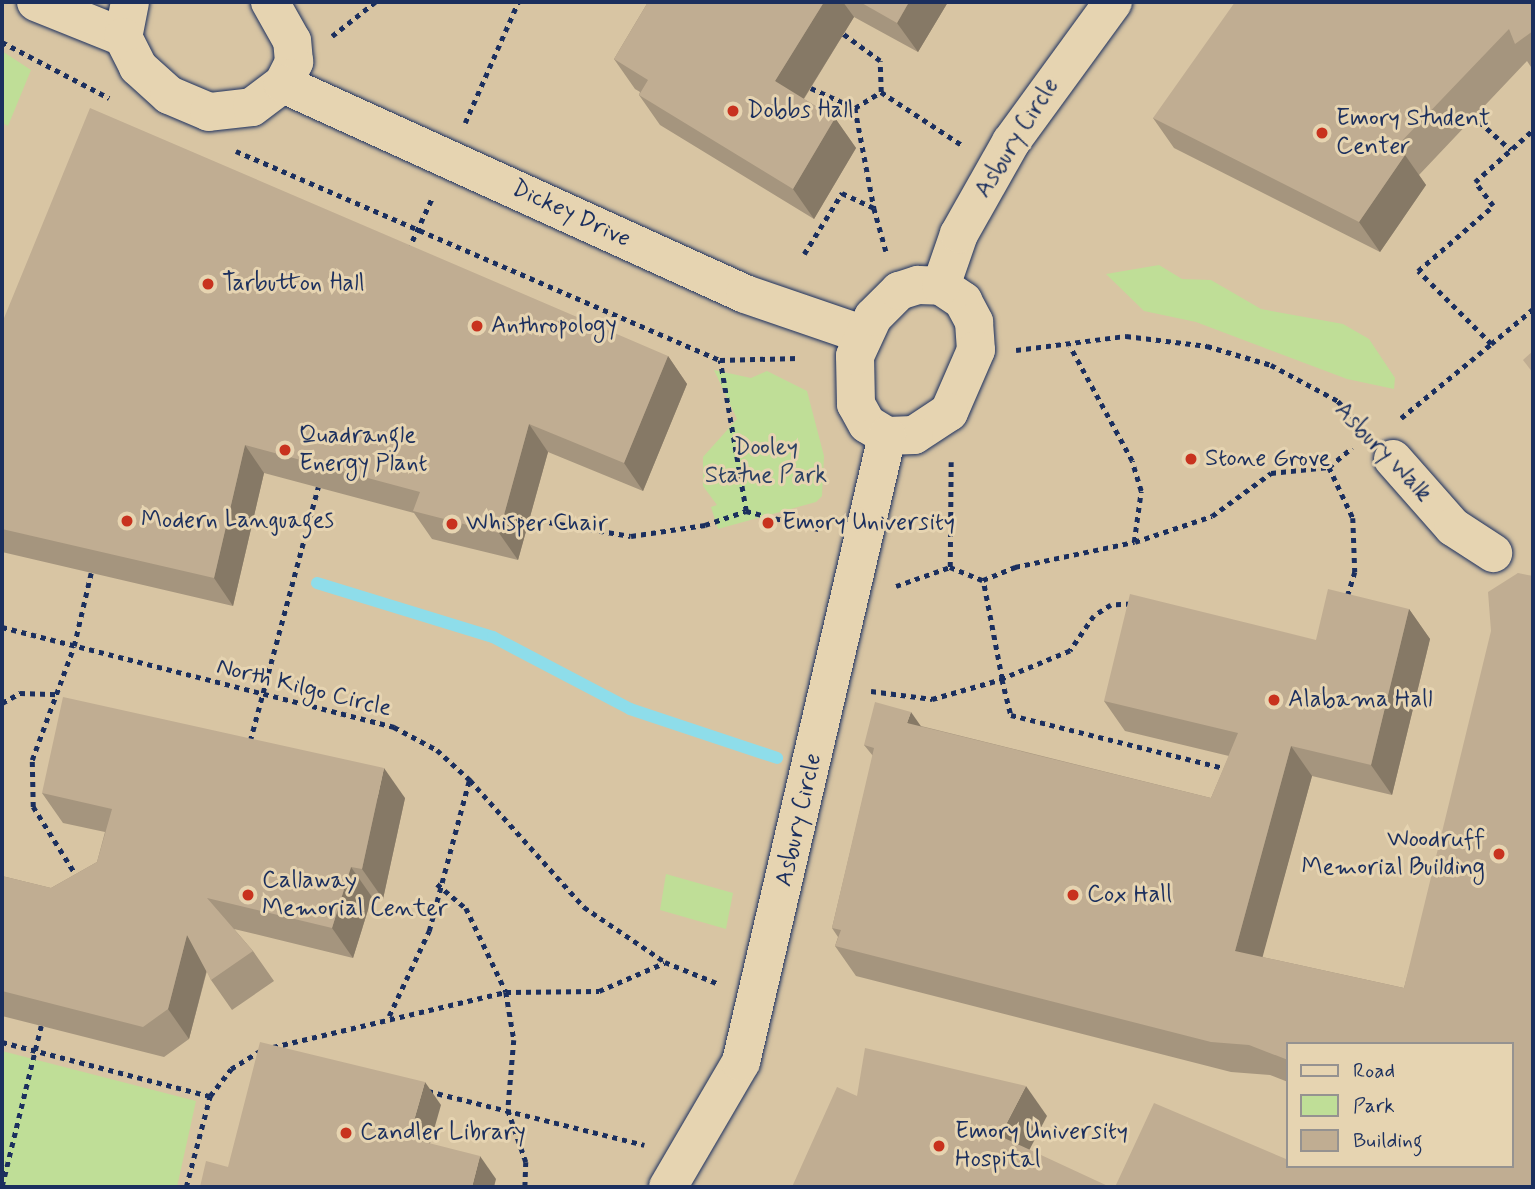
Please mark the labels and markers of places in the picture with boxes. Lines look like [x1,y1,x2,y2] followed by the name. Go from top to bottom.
[747,97,856,125] place label: Dobbs Hall
[725,103,741,119] marker: Dobbs Hall
[1336,105,1490,161] place label: Emory Student Center
[1314,125,1330,141] marker: Emory Student Center
[222,270,367,298] place label: Tarbutton Hall
[200,276,216,292] marker: Tarbutton Hall
[491,312,617,340] place label: Anthropology
[469,318,485,334] marker: Anthropology
[299,422,440,478] place label: Quadrangle Energy Plant
[277,442,293,458] marker: Quadrangle Energy Plant
[1205,445,1330,473] place label: Stone Grove
[1183,451,1199,467] marker: Stone Grove
[141,507,332,535] place label: Modern Languages
[782,509,957,537] place label: Emory University
[466,510,612,538] place label: Whisper Chair
[119,513,135,529] marker: Modern Languages
[760,515,776,531] marker: Emory University
[444,516,460,532] marker: Whisper Chair
[1288,686,1433,714] place label: Alabama Hall
[1266,692,1282,708] marker: Alabama Hall
[1297,826,1485,882] place label: Woodruff Memorial Building
[1491,846,1507,862] marker: Woodruff Memorial Building
[262,867,444,923] place label: Callaway Memorial Center
[1087,881,1172,909] place label: Cox Hall
[240,887,256,903] marker: Callaway Memorial Center
[1065,887,1081,903] marker: Cox Hall
[955,1118,1130,1174] place label: Emory University Hospital
[360,1119,528,1147] place label: Candler Library
[338,1125,354,1141] marker: Candler Library
[929,1136,949,1156] marker: Emory University Hospital

